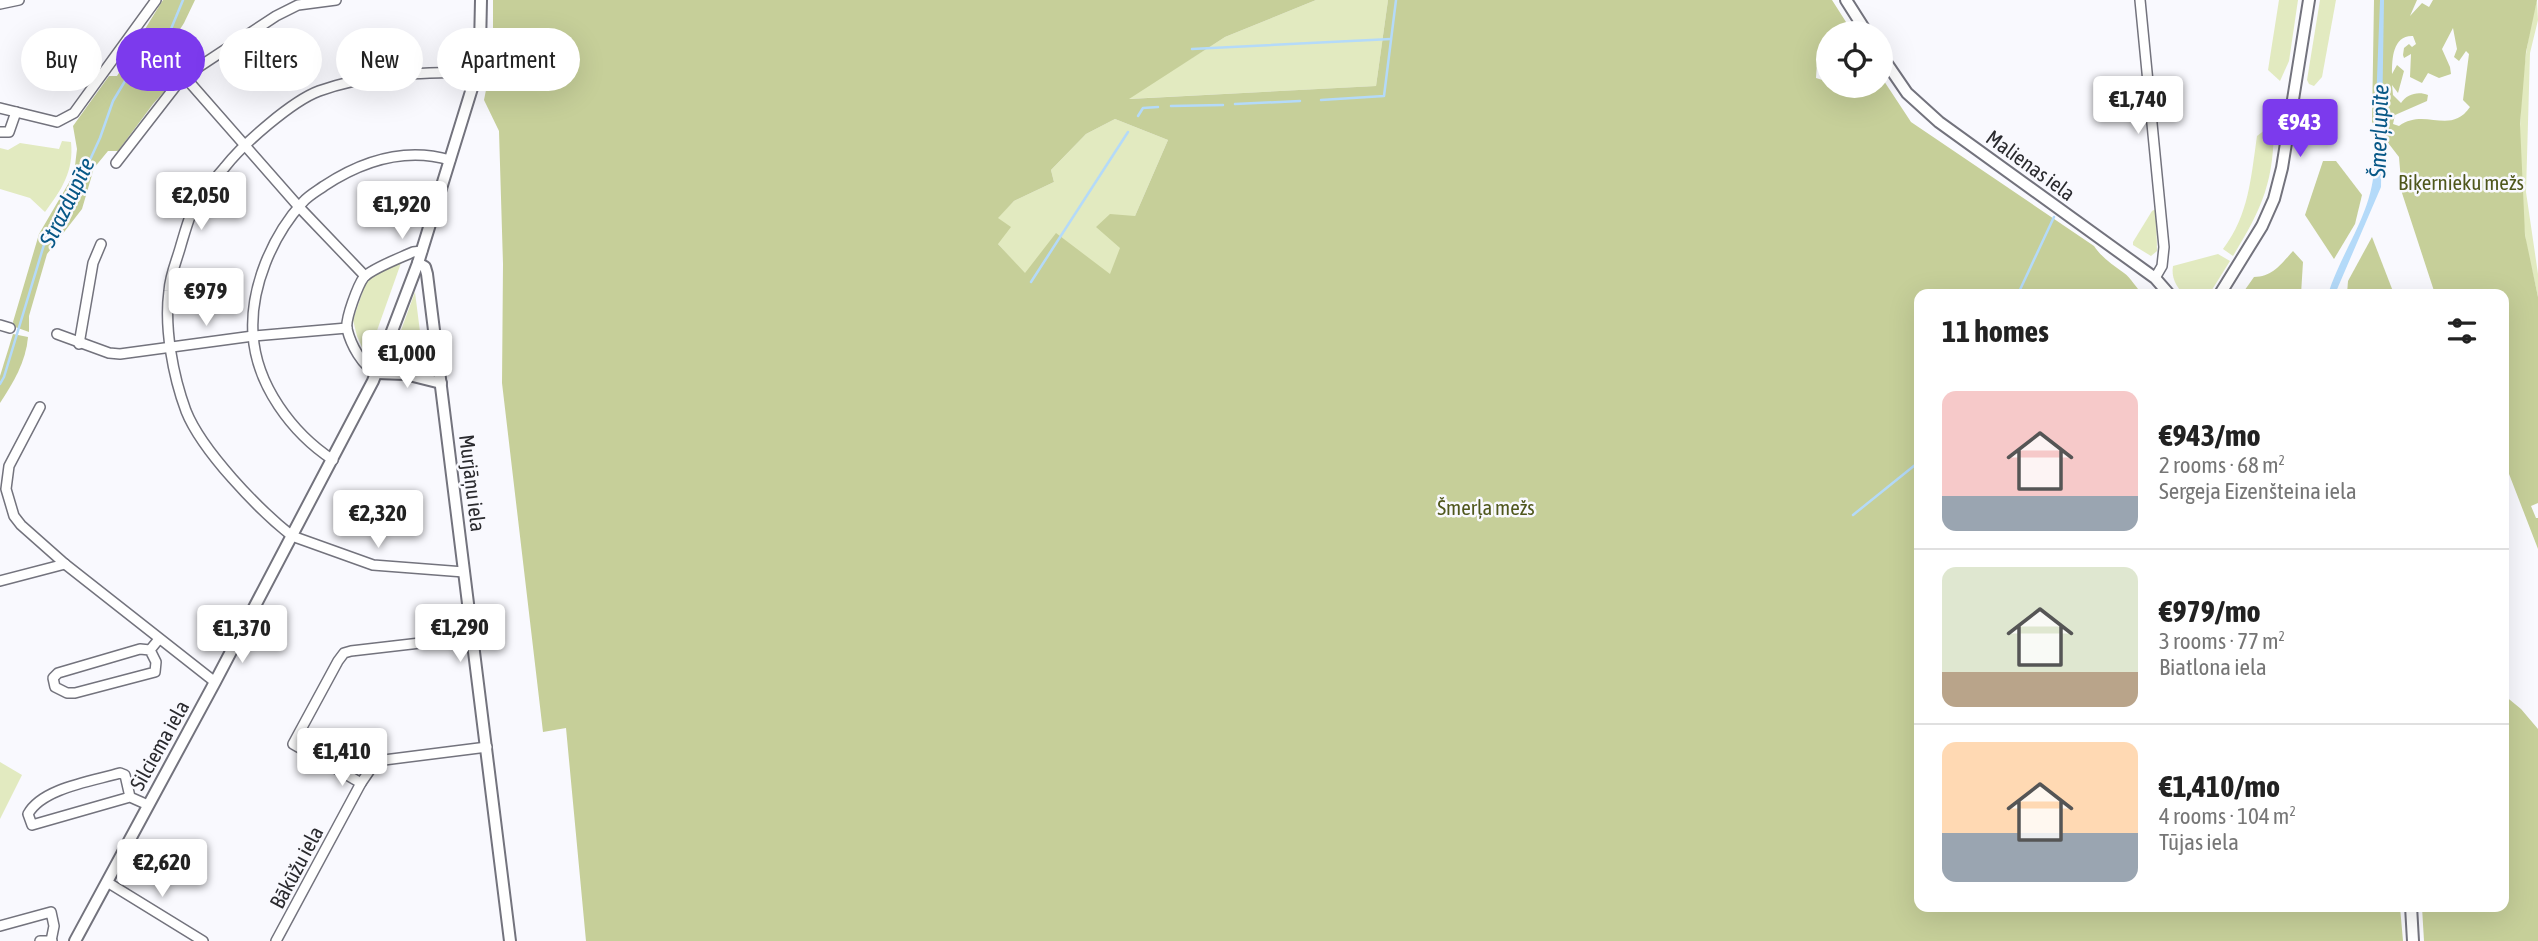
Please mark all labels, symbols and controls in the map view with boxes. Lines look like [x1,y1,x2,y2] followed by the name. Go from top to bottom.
[1816,21,1893,98] map controls
[1816,21,1893,98] button: locate
[21,28,102,91] chip: Buy
[116,28,205,91] chip: Rent
[219,28,322,91] chip: Filters
[336,28,423,91] chip: New
[437,28,580,91] chip: Apartment
[2081,76,2195,136] pin: €1,740
[2364,84,2394,179] water label: Šmerļupīte
[2109,86,2167,112] text: €1,740
[2259,100,2341,159] pin: €943
[2279,109,2321,135] text: €943
[1982,125,2080,205] street label: Malienas iela
[34,153,100,252] water label: Strazdupīte
[2398,170,2524,194] park label: Biķernieku mežs
[144,173,258,232] pin: €2,050
[172,182,230,208] text: €2,050
[345,182,459,241] pin: €1,920
[373,191,431,217] text: €1,920
[165,268,247,328] pin: €979
[185,278,227,304] text: €979
[2443,312,2481,350] icon: filters
[1942,314,2049,348] text: 11 homes
[350,330,464,390] pin: €1,000
[378,340,436,366] text: €1,000
[2159,418,2261,452] text: €943/mo
[1998,419,2082,503] icon: home
[455,433,491,533] street label: Murjāņu iela
[2159,452,2285,478] text: 2 rooms · 68 m²
[2159,478,2357,504] text: Sergeja Eizenšteina iela
[321,490,435,550] pin: €2,320
[1437,495,1535,519] park label: Šmerļa mežs
[349,500,407,526] text: €2,320
[2159,594,2261,628] text: €979/mo
[1998,595,2082,679] icon: home
[403,604,517,664] pin: €1,290
[185,606,299,665] pin: €1,370
[431,614,489,640] text: €1,290
[213,615,271,641] text: €1,370
[2159,628,2285,654] text: 3 rooms · 77 m²
[2159,654,2267,680] text: Biatlona iela
[125,696,193,794] street label: Silciema iela
[285,728,399,788] pin: €1,410
[313,738,371,764] text: €1,410
[2159,769,2280,803] text: €1,410/mo
[1998,770,2082,854] icon: home
[2159,803,2296,829] text: 4 rooms · 104 m²
[264,822,328,912] street label: Bākūžu iela
[2159,829,2239,855] text: Tūjas iela
[105,839,219,899] pin: €2,620
[133,849,191,875] text: €2,620

